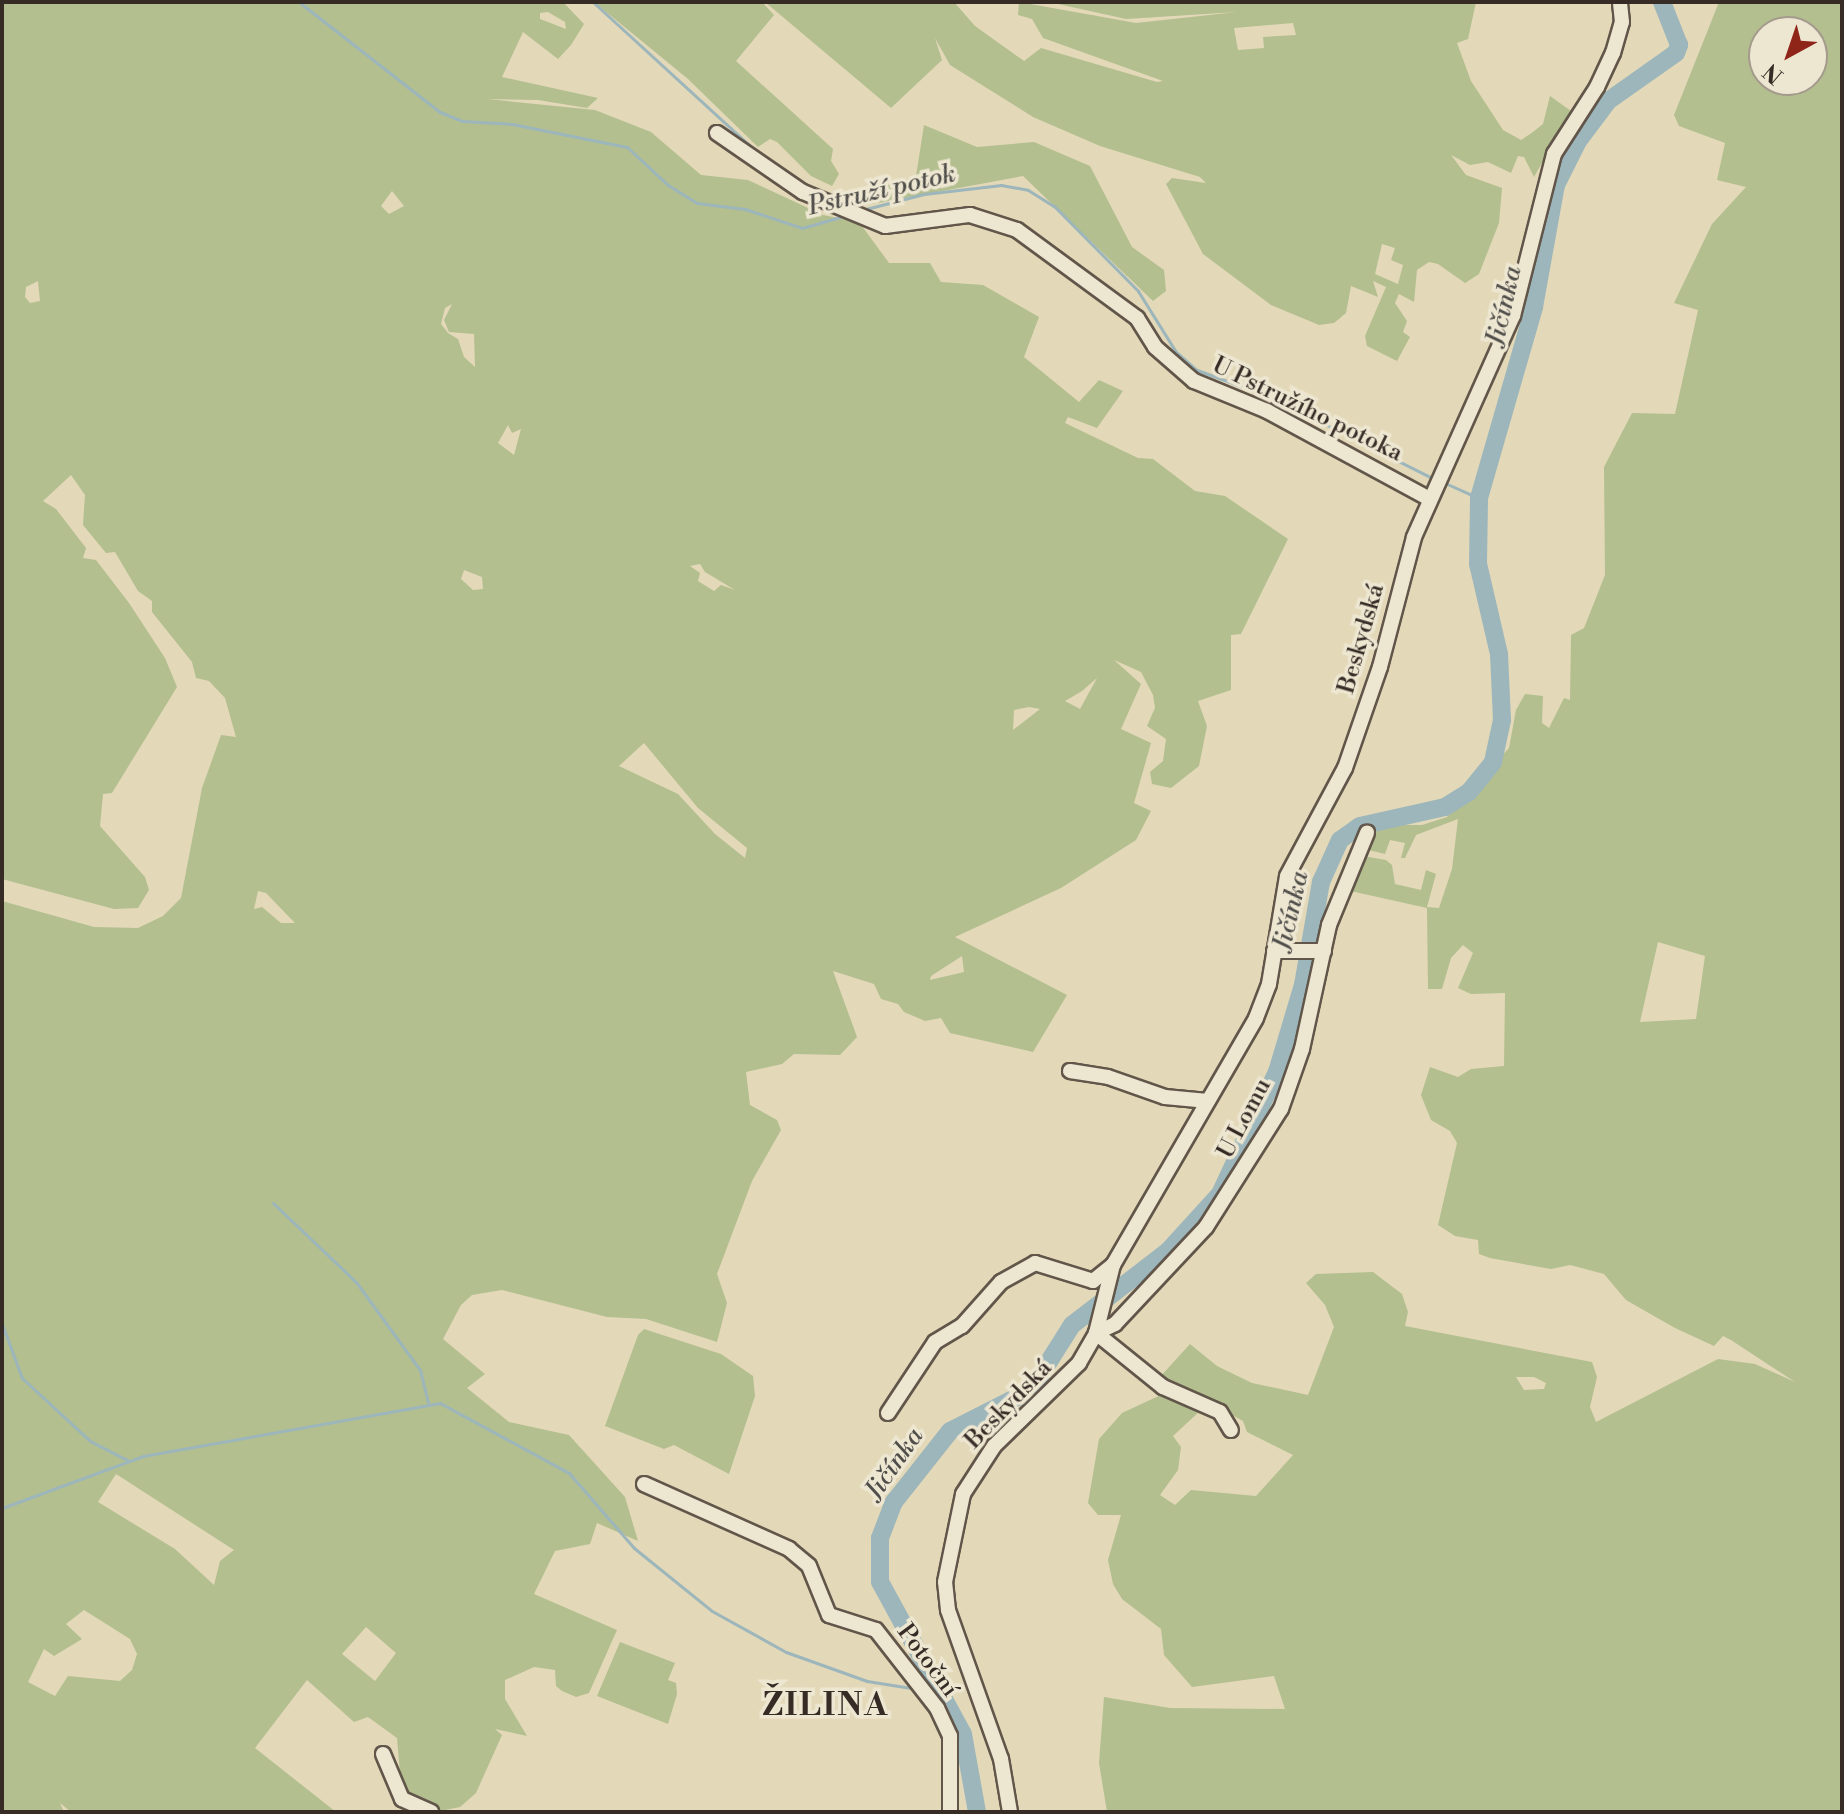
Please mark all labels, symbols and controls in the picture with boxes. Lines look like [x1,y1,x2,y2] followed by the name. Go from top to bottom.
[1748,16,1828,96] north arrow
[1758,57,1789,89] text: N
[805,159,959,223] water label: Pstruží potok
[1481,263,1529,349] water label: Jičínka
[1207,351,1407,469] street label: U Pstružího potoka
[1333,581,1391,697] street label: Beskydská
[1268,868,1316,954] water label: Jičínka
[1212,1074,1278,1164] street label: U Lomu
[960,1354,1058,1456] street label: Beskydská
[859,1422,931,1506] water label: Jičínka
[890,1619,964,1703] street label: Potoční
[763,1686,889,1724] district label: ŽILINA

